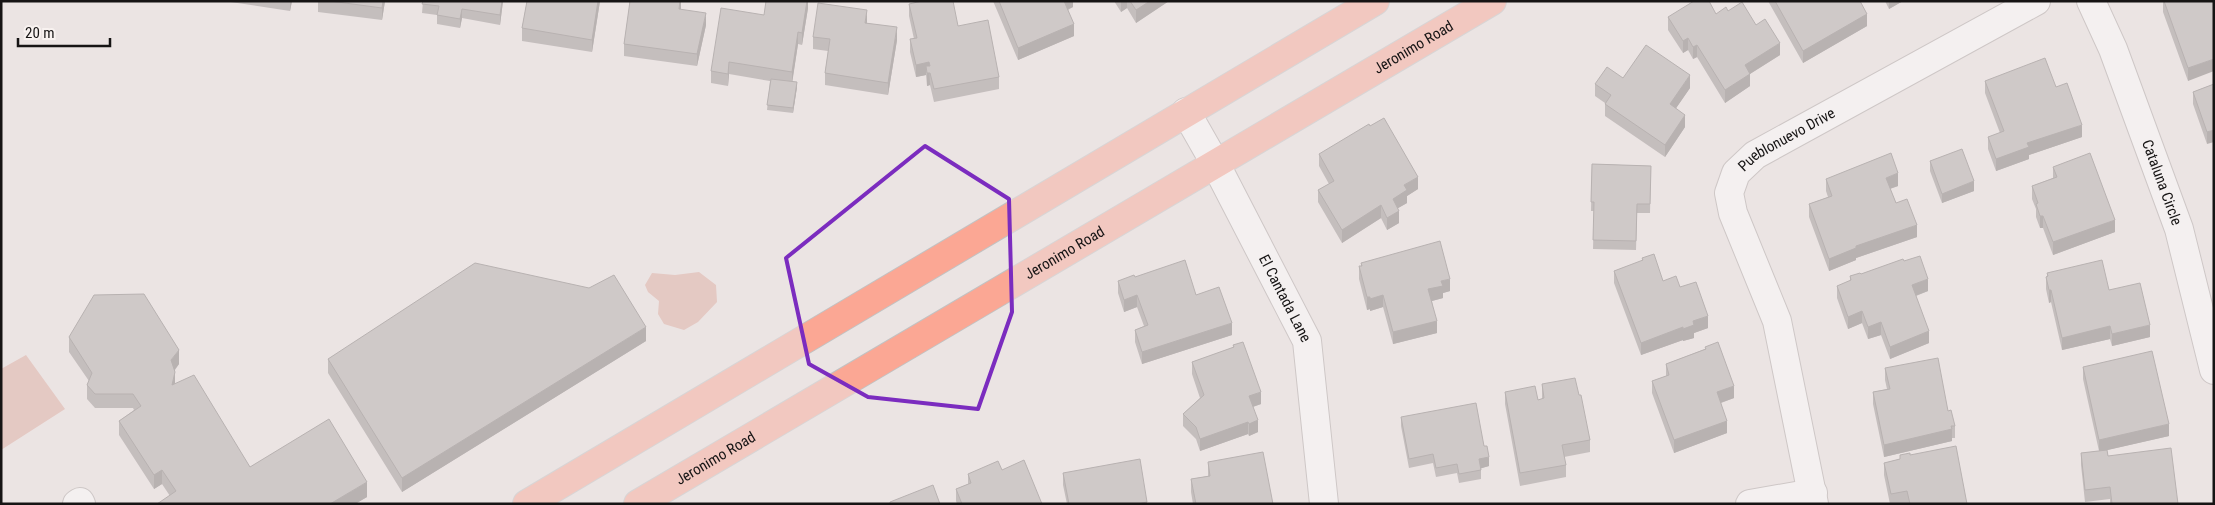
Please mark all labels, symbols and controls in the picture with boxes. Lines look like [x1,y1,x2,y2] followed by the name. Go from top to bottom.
[18,15,110,47] scale bar
[1370,17,1457,78] street label: Jeronimo Road
[25,24,55,42] text: 20 m
[1734,104,1838,175] street label: Pueblonuevo Drive
[2138,137,2186,228] street label: Cataluna Circle
[1021,222,1108,283] street label: Jeronimo Road
[1255,252,1315,345] street label: El Cantada Lane
[672,428,759,489] street label: Jeronimo Road

